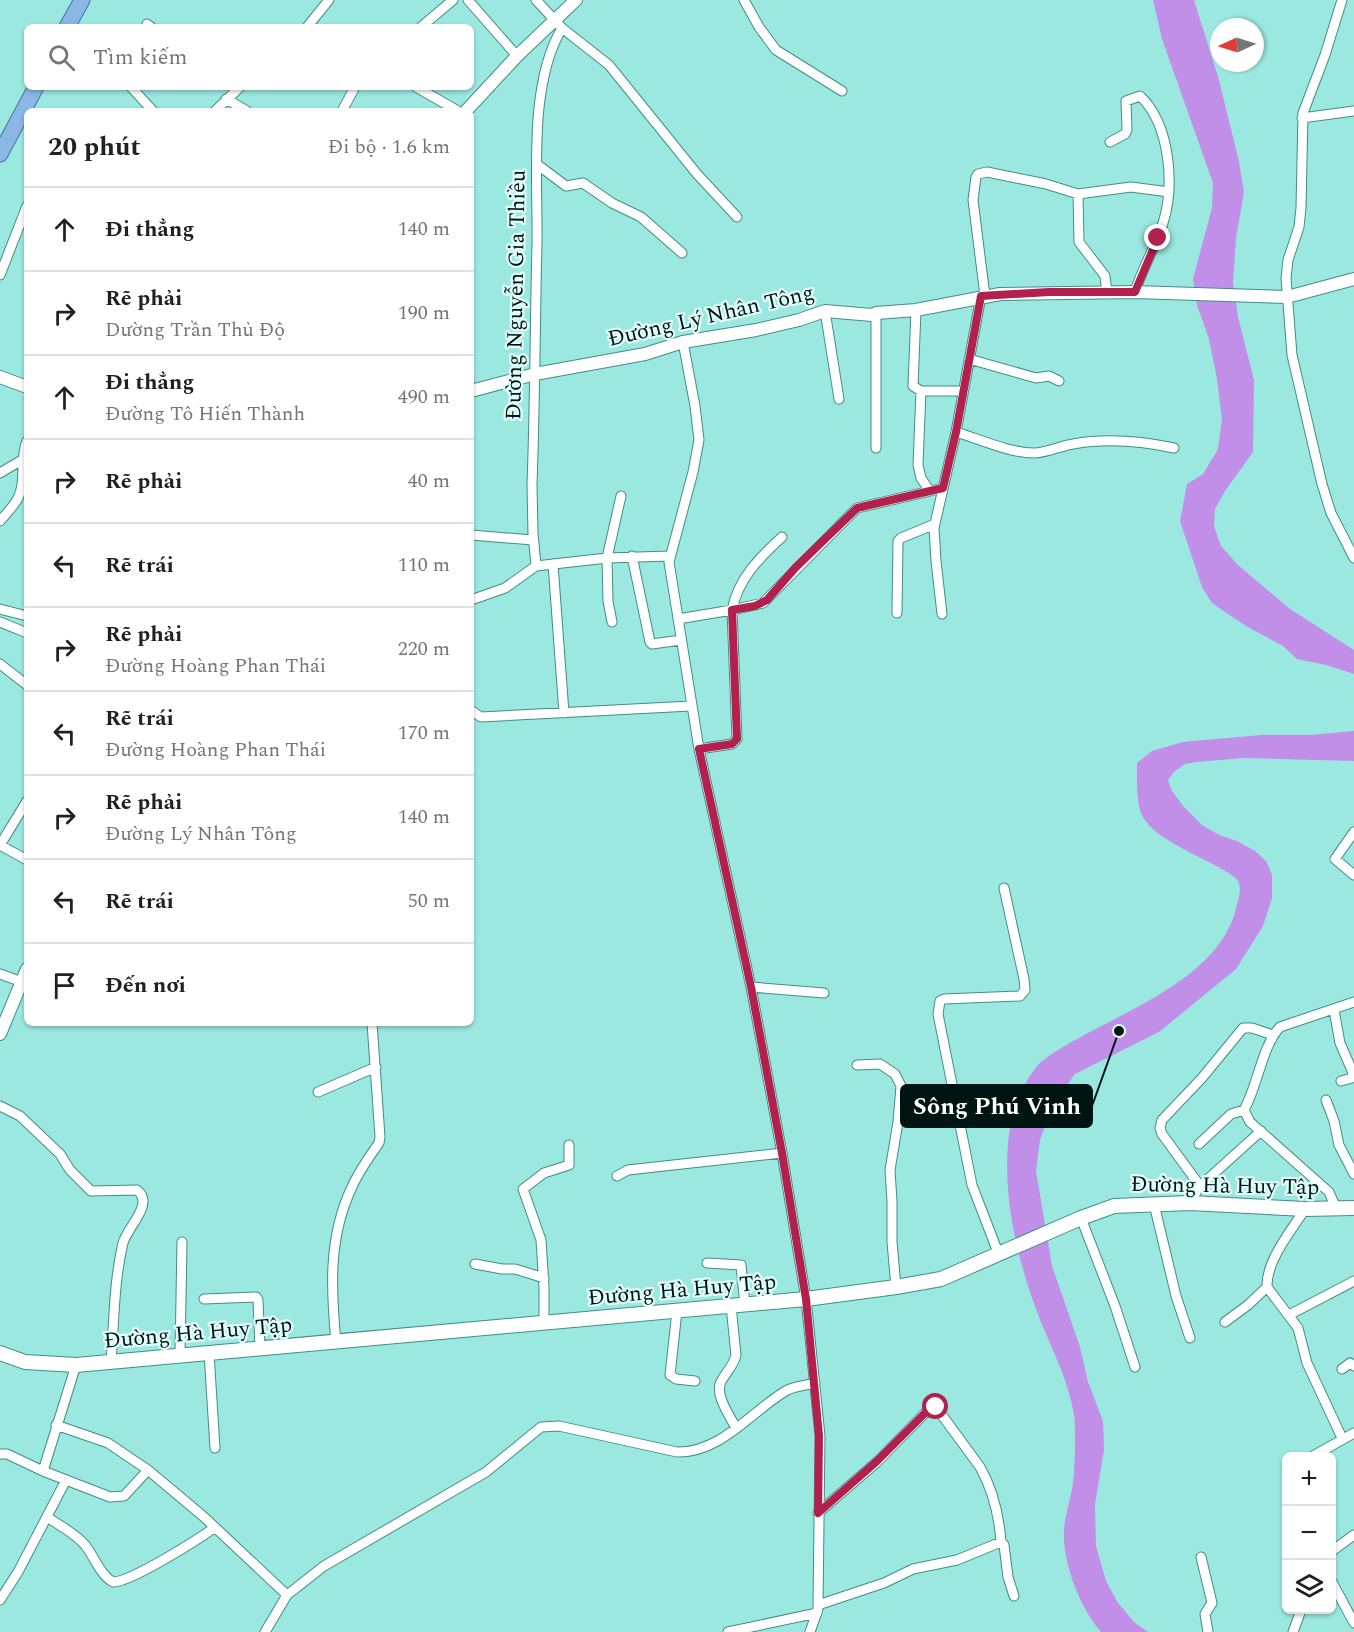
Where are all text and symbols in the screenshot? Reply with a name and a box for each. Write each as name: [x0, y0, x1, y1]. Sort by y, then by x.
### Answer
north arrow: [1210, 18, 1264, 72]
search box: [24, 24, 474, 90]
icon: search: [45, 41, 78, 74]
text: Tìm kiếm: [93, 41, 187, 74]
text: 20 phút: [48, 127, 140, 167]
text: Đi bộ · 1.6 km: [328, 132, 450, 162]
street label: Đường Nguyễn Gia Thiều: [497, 170, 535, 420]
icon: ahead: [48, 213, 81, 246]
text: Đi thẳng: [105, 213, 194, 246]
text: 140 m: [398, 214, 450, 244]
route end: [1144, 224, 1170, 250]
street label: Đường Lý Nhân Tông: [605, 276, 817, 356]
text: Rẽ phải: [105, 282, 182, 315]
icon: right: [48, 297, 81, 330]
text: 190 m: [398, 298, 450, 328]
text: Dường Trần Thủ Độ: [105, 315, 285, 345]
text: Đi thẳng: [105, 366, 194, 399]
icon: ahead: [48, 381, 81, 414]
text: 490 m: [398, 382, 450, 412]
text: Đường Tô Hiến Thành: [105, 399, 305, 429]
icon: right: [48, 465, 81, 498]
text: Rẽ phải: [105, 465, 182, 498]
text: 40 m: [408, 466, 450, 496]
icon: left: [48, 549, 81, 582]
text: Rẽ trái: [105, 549, 174, 582]
text: 110 m: [398, 550, 450, 580]
text: Rẽ phải: [105, 618, 182, 651]
icon: right: [48, 633, 81, 666]
text: 220 m: [398, 634, 450, 664]
text: Đường Hoàng Phan Thái: [105, 651, 326, 681]
text: Rẽ trái: [105, 702, 174, 735]
icon: left: [48, 717, 81, 750]
text: 170 m: [398, 718, 450, 748]
text: Đường Hoàng Phan Thái: [105, 735, 326, 765]
text: Rẽ phải: [105, 786, 182, 819]
icon: right: [48, 801, 81, 834]
text: 140 m: [398, 802, 450, 832]
text: Đường Lý Nhân Tông: [105, 819, 297, 849]
icon: left: [48, 885, 81, 918]
text: Rẽ trái: [105, 885, 174, 918]
text: 50 m: [408, 886, 450, 916]
icon: arrive: [48, 969, 81, 1002]
text: Đến nơi: [105, 969, 186, 1002]
callout: Sông Phú Vinh: [901, 1085, 1092, 1127]
text: Sông Phú Vinh: [913, 1089, 1081, 1125]
street label: Đường Hà Huy Tập: [1130, 1168, 1320, 1204]
street label: Đường Hà Huy Tập: [586, 1265, 778, 1315]
street label: Đường Hà Huy Tập: [102, 1308, 294, 1358]
route start: [922, 1393, 948, 1419]
map controls: [1282, 1452, 1336, 1614]
button: +: [1282, 1452, 1336, 1506]
button: −: [1282, 1506, 1336, 1560]
button: layers: [1282, 1560, 1336, 1614]

